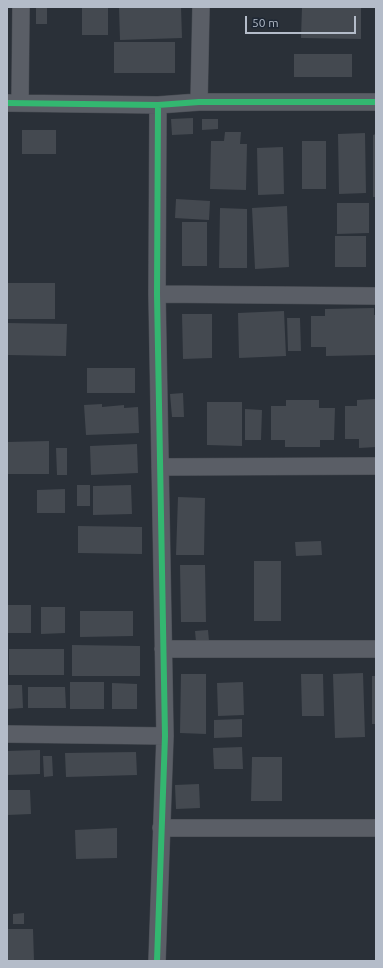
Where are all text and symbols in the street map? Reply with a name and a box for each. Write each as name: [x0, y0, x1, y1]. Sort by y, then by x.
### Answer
scale bar: [247, 8, 358, 34]
text: 50 m: [252, 16, 279, 29]

